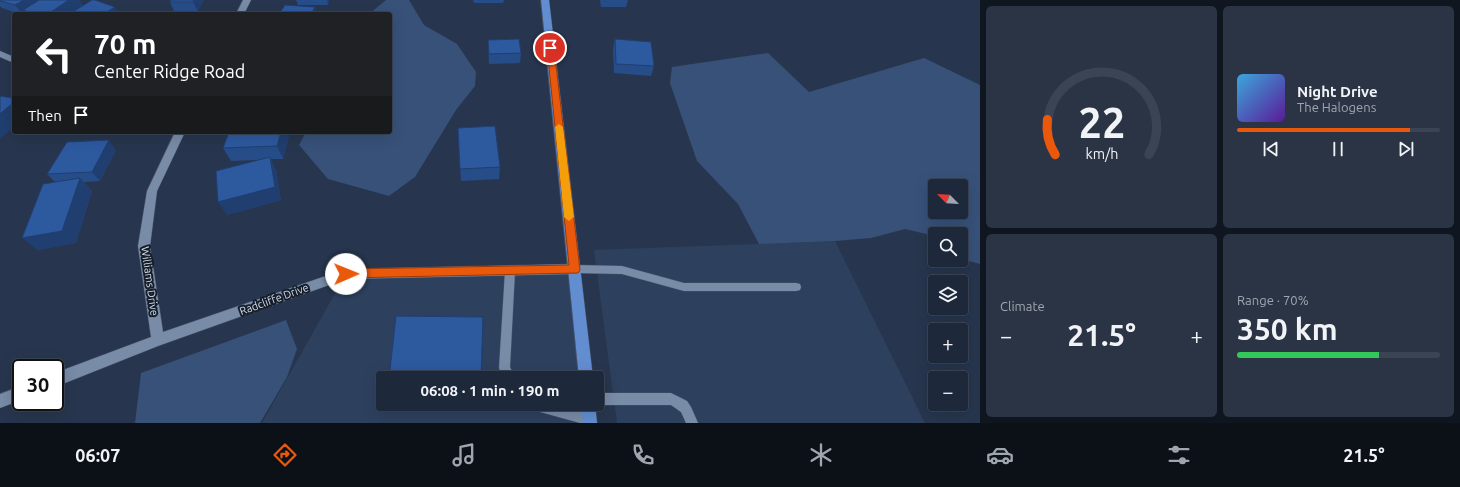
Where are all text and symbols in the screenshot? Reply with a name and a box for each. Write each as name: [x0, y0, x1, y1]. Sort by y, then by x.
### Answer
icon: left: [28, 28, 80, 80]
text: 70 m: [94, 28, 156, 59]
pin: [533, 31, 567, 65]
icon: arrive: [539, 37, 561, 59]
text: Center Ridge Road: [94, 61, 245, 81]
text: Night Drive: [1297, 83, 1378, 100]
text: 22: [1078, 99, 1125, 146]
text: The Halogens: [1297, 100, 1376, 114]
icon: arrive: [70, 104, 92, 126]
text: Then: [28, 107, 62, 124]
icon: previous: [1260, 138, 1282, 160]
icon: pause: [1327, 138, 1349, 160]
icon: next: [1395, 138, 1417, 160]
text: km/h: [1085, 146, 1118, 162]
north arrow: [928, 179, 968, 219]
map controls: [928, 179, 968, 411]
button: search: [928, 227, 968, 267]
street label: Williams Drive: [139, 246, 161, 316]
position arrow: [325, 253, 367, 295]
button: layers: [928, 275, 968, 315]
street label: Radcliffe Drive: [238, 281, 310, 317]
text: Range · 70%: [1237, 293, 1309, 307]
text: Climate: [1000, 299, 1045, 313]
text: 350 km: [1237, 312, 1338, 346]
text: 21.5°: [1067, 318, 1136, 352]
button: +: [928, 323, 968, 363]
text: −: [1000, 323, 1012, 348]
text: +: [1191, 323, 1203, 348]
speed limit sign: 30: [12, 359, 64, 411]
button: −: [928, 371, 968, 411]
text: 06:08 · 1 min · 190 m: [421, 382, 559, 399]
icon: directions: [271, 441, 299, 469]
icon: music: [450, 441, 478, 469]
icon: phone: [629, 441, 657, 469]
icon: climate: [807, 441, 835, 469]
icon: car: [986, 441, 1014, 469]
icon: filters: [1165, 441, 1193, 469]
text: 06:07: [75, 445, 120, 465]
text: 21.5°: [1343, 445, 1385, 465]

